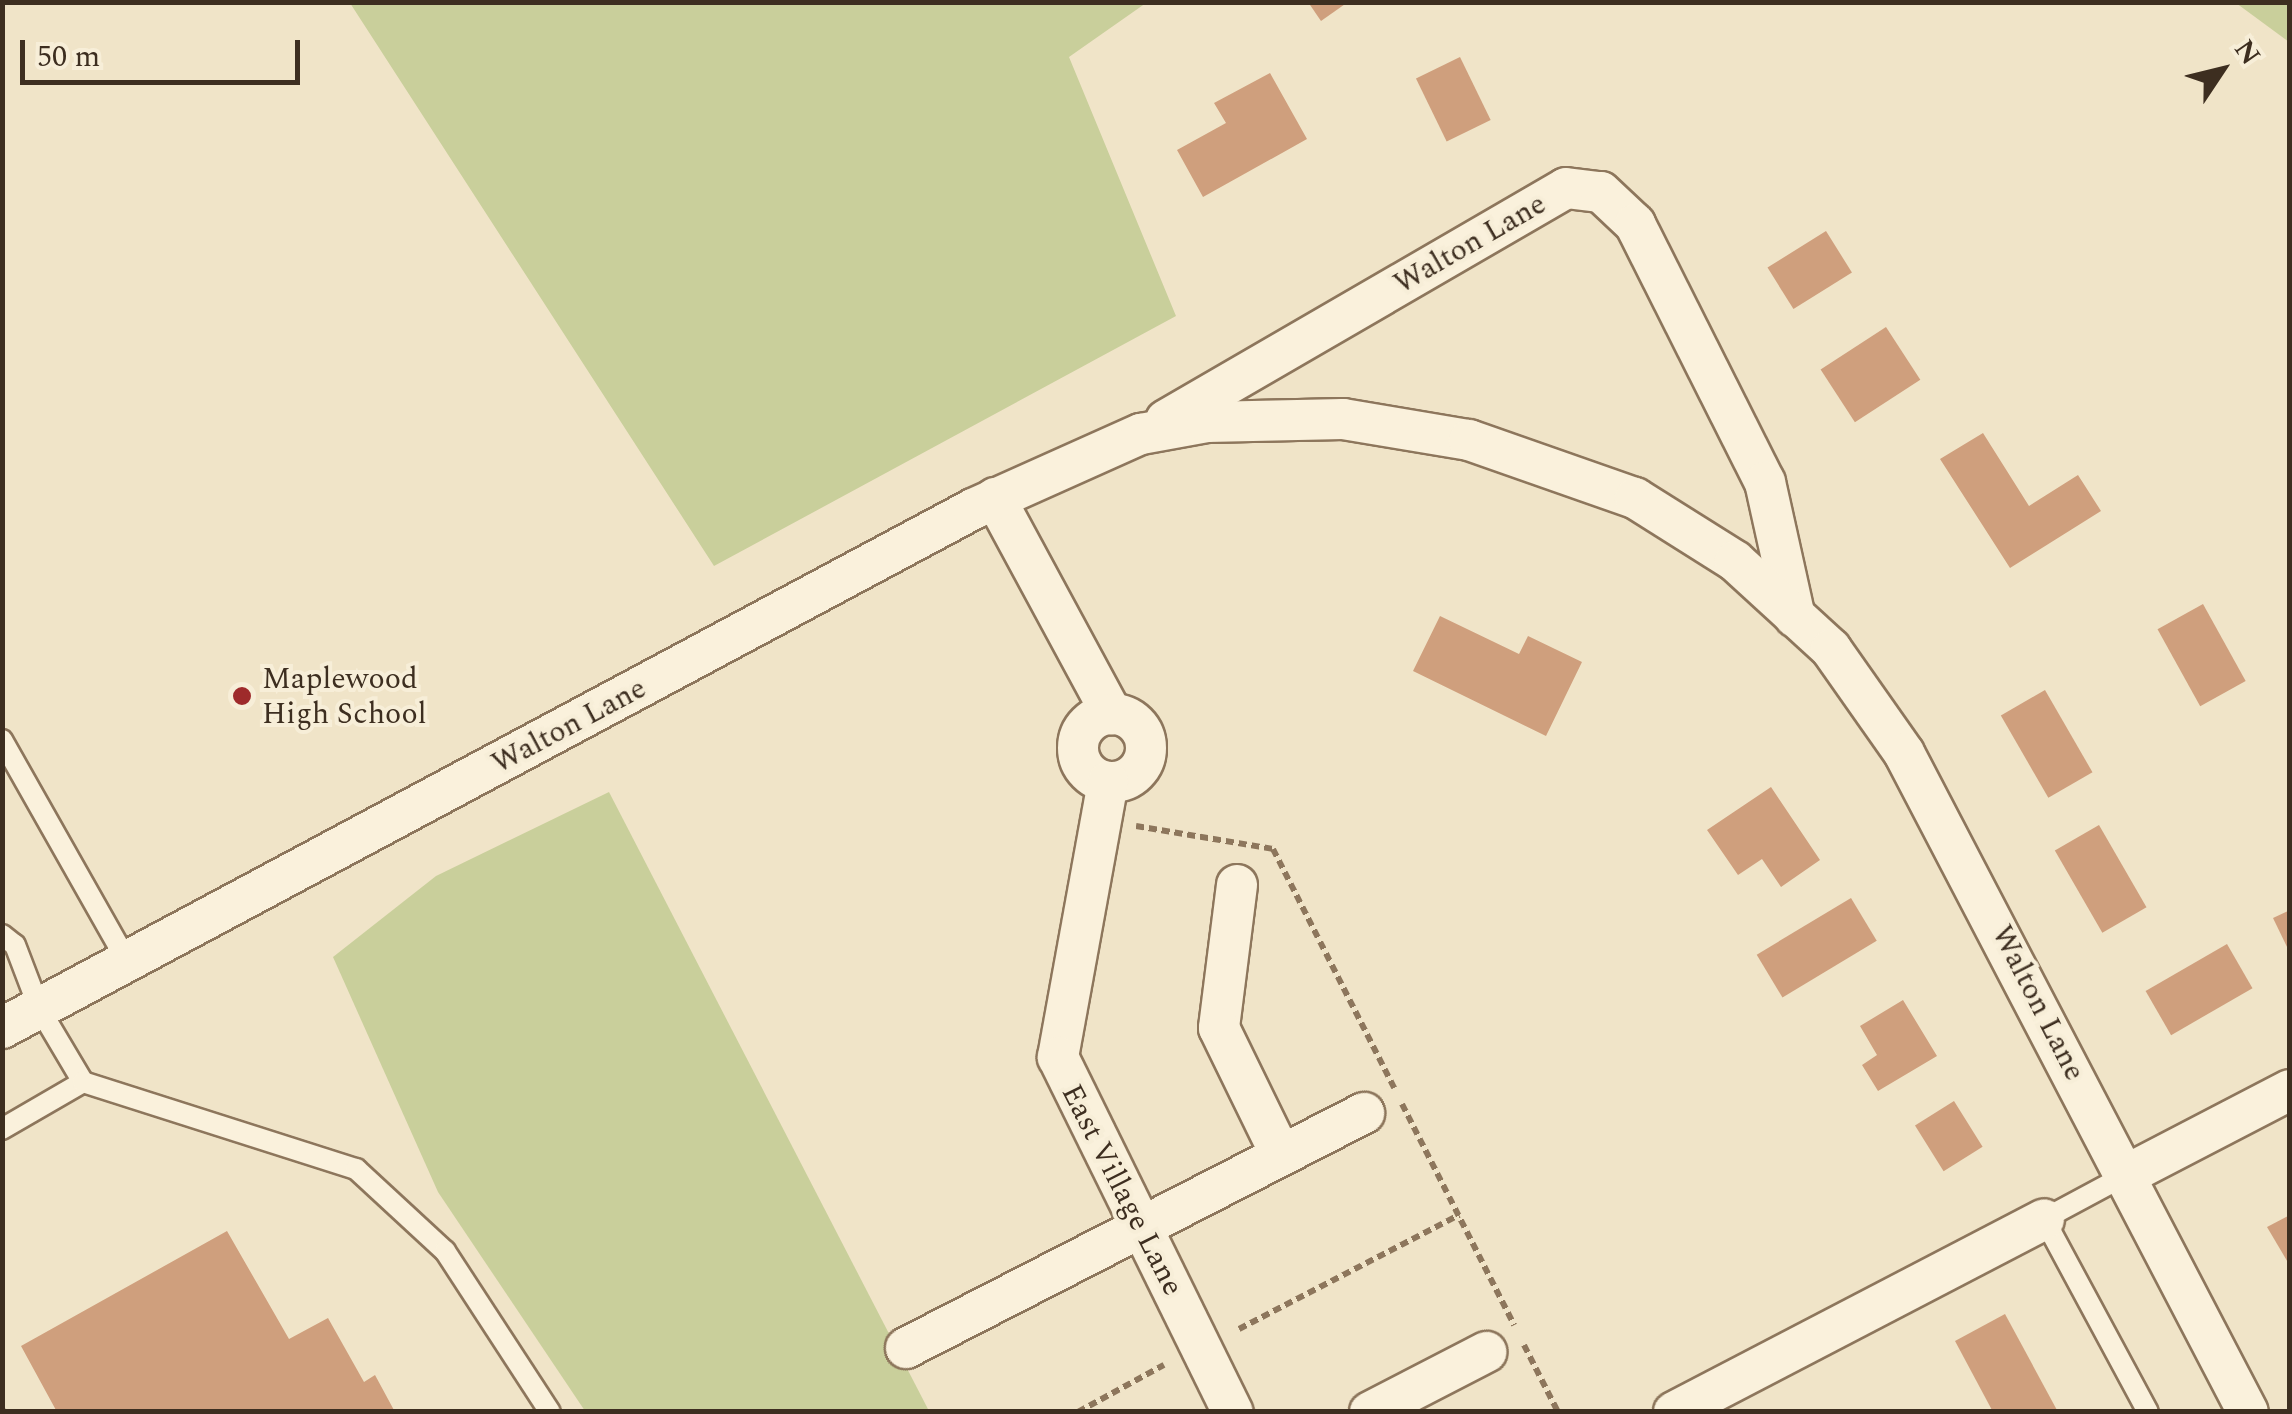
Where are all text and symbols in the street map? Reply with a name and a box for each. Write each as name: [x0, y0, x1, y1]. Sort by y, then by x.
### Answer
scale bar: [25, 20, 305, 82]
north arrow: [2172, 20, 2272, 120]
text: N: [2223, 31, 2271, 74]
text: 50 m: [37, 34, 100, 80]
street label: Walton Lane: [1388, 186, 1552, 302]
place label: Maplewood High School: [262, 661, 426, 732]
street label: Walton Lane: [486, 670, 652, 782]
marker: Maplewood High School: [231, 685, 253, 707]
street label: Walton Lane: [1983, 919, 2093, 1087]
street label: East Village Lane: [1053, 1078, 1191, 1302]

